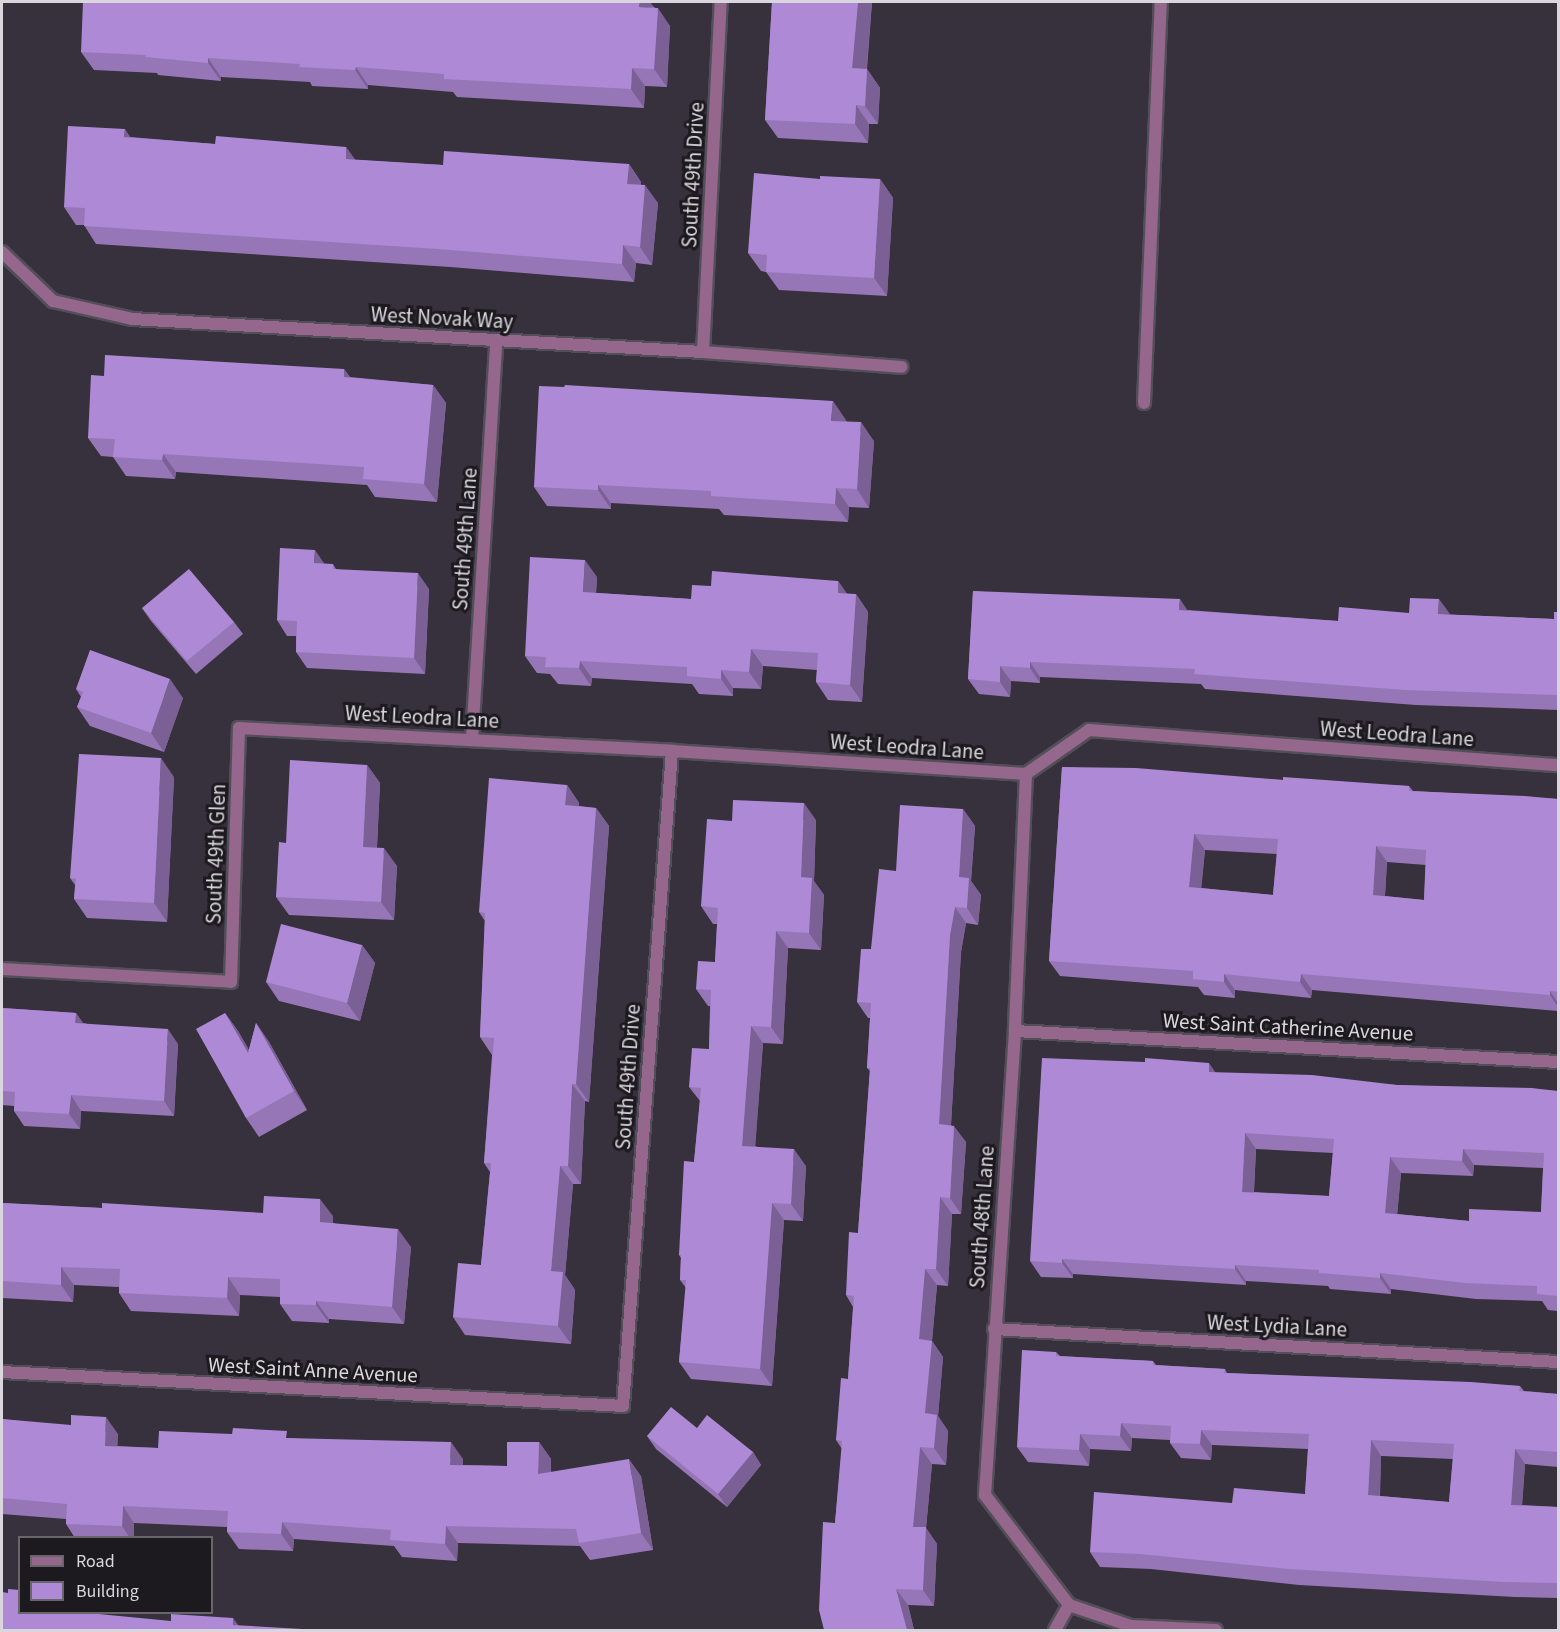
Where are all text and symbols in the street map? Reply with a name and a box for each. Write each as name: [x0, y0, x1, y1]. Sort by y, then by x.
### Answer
street label: South 49th Drive: [677, 102, 709, 248]
street label: West Novak Way: [370, 302, 514, 334]
street label: South 49th Lane: [447, 467, 483, 611]
street label: West Leodra Lane: [344, 700, 500, 734]
street label: West Leodra Lane: [1319, 716, 1475, 752]
street label: West Leodra Lane: [829, 729, 985, 765]
street label: South 49th Glen: [201, 783, 231, 925]
street label: South 49th Drive: [610, 1003, 646, 1151]
street label: West Saint Catherine Avenue: [1162, 1008, 1414, 1046]
street label: South 48th Lane: [964, 1145, 1000, 1289]
street label: West Lydia Lane: [1206, 1310, 1348, 1342]
street label: West Saint Anne Avenue: [207, 1352, 419, 1388]
legend: [18, 1536, 213, 1614]
text: Road: [76, 1549, 115, 1574]
text: Building: [76, 1579, 139, 1604]

